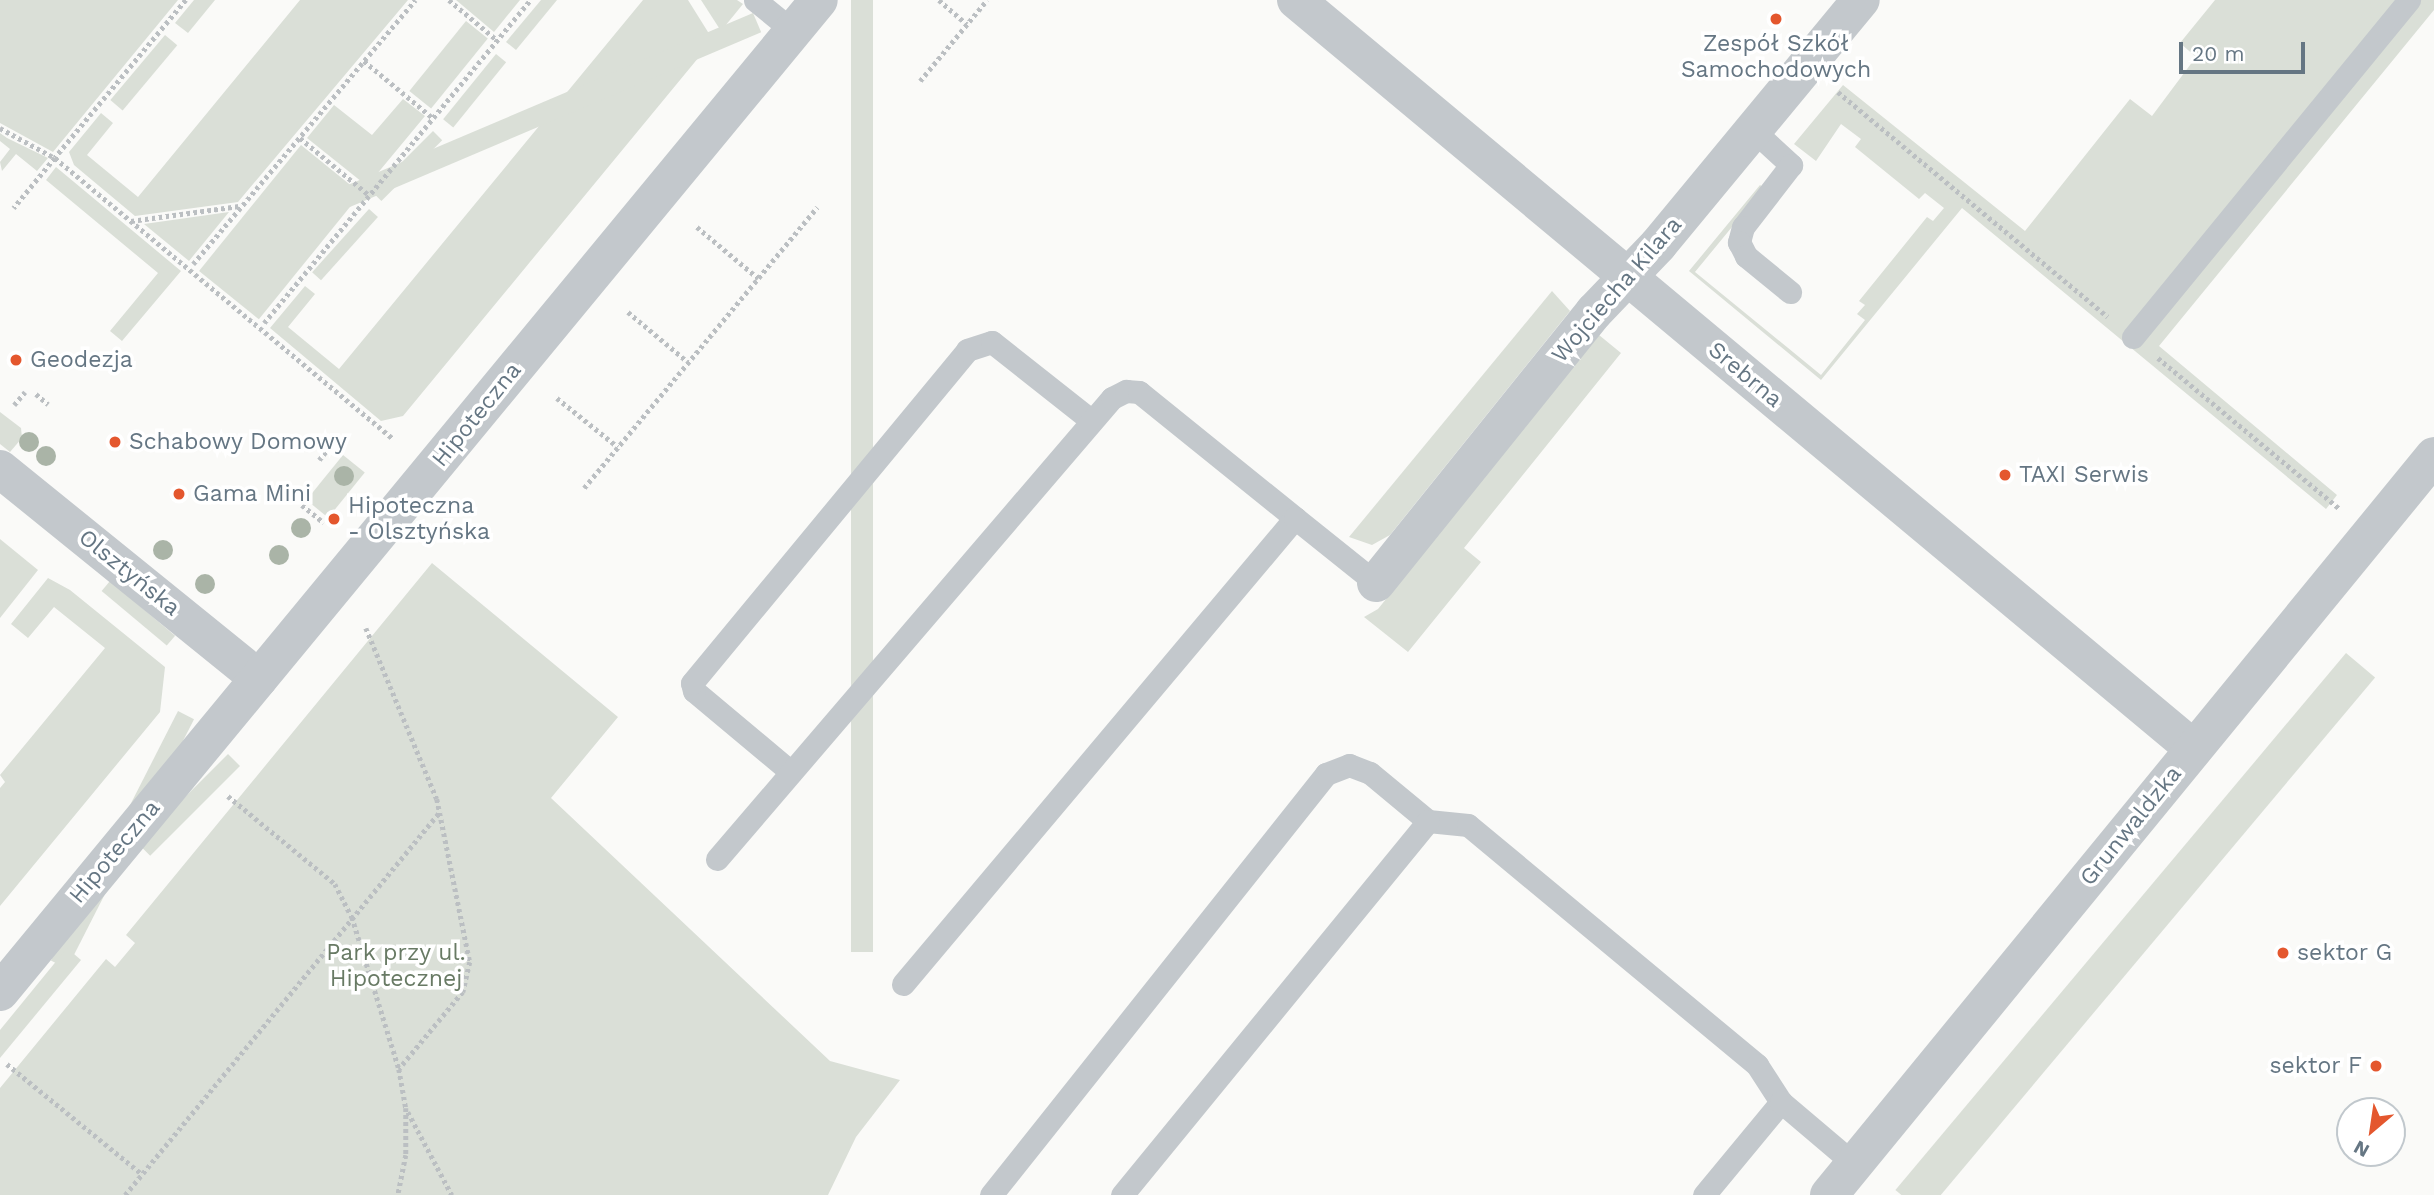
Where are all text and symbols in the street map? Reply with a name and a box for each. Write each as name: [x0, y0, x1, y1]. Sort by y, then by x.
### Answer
marker: Zespół Szkół Samochodowych: [1768, 11, 1784, 27]
scale bar: [2182, 28, 2308, 72]
place label: Zespół Szkół Samochodowych: [1681, 30, 1871, 84]
text: 20 m: [2192, 41, 2244, 66]
street label: Wojciecha Kilara: [1546, 211, 1688, 369]
street label: Srebrna: [1702, 336, 1788, 414]
place label: Geodezja: [30, 346, 133, 374]
marker: Geodezja: [8, 352, 24, 368]
street label: Hipoteczna: [427, 357, 527, 473]
place label: Schabowy Domowy: [129, 428, 347, 456]
marker: Schabowy Domowy: [107, 434, 123, 450]
place label: TAXI Serwis: [2019, 461, 2149, 489]
marker: TAXI Serwis: [1997, 467, 2013, 483]
place label: Gama Mini: [193, 480, 312, 508]
marker: Gama Mini: [171, 486, 187, 502]
place label: Hipoteczna - Olsztyńska: [348, 492, 490, 546]
marker: Hipoteczna - Olsztyńska: [326, 511, 342, 527]
street label: Olsztyńska: [73, 524, 185, 622]
street label: Grunwaldzka: [2074, 761, 2188, 891]
street label: Hipoteczna: [64, 795, 166, 909]
park label: Park przy ul. Hipotecznej: [326, 939, 466, 993]
place label: sektor G: [2297, 939, 2393, 967]
marker: sektor G: [2275, 945, 2291, 961]
place label: sektor F: [2269, 1052, 2362, 1080]
marker: sektor F: [2368, 1058, 2384, 1074]
north arrow: [2336, 1097, 2406, 1167]
text: N: [2350, 1136, 2373, 1163]

